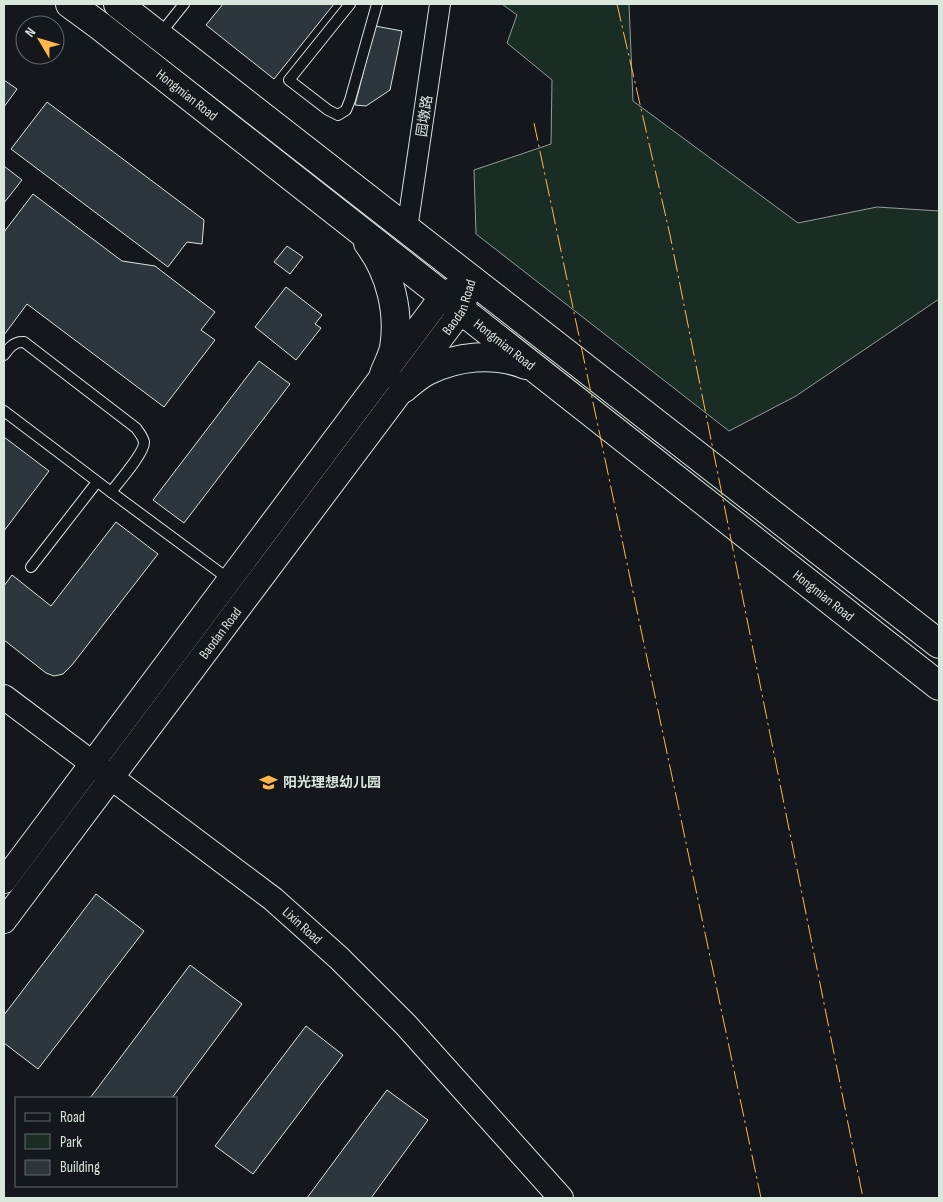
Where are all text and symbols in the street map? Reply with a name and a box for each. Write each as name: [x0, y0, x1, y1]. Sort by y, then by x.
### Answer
north arrow: [15, 15, 65, 65]
text: N: [21, 24, 39, 40]
street label: Hongmian Road: [153, 66, 221, 124]
street label: 园墩路: [413, 94, 436, 138]
street label: Baodan Road: [438, 277, 479, 338]
street label: Hongmian Road: [470, 315, 538, 374]
street label: Hongmian Road: [789, 566, 858, 625]
street label: Baodan Road: [195, 604, 245, 662]
school or university icon: 阳光理想幼儿园: [259, 772, 279, 792]
place label: 阳光理想幼儿园: [283, 774, 381, 791]
street label: Lixin Road: [279, 904, 326, 948]
legend: [15, 1097, 178, 1187]
text: Road: [60, 1108, 85, 1127]
text: Park: [60, 1133, 82, 1152]
text: Building: [60, 1158, 100, 1177]

